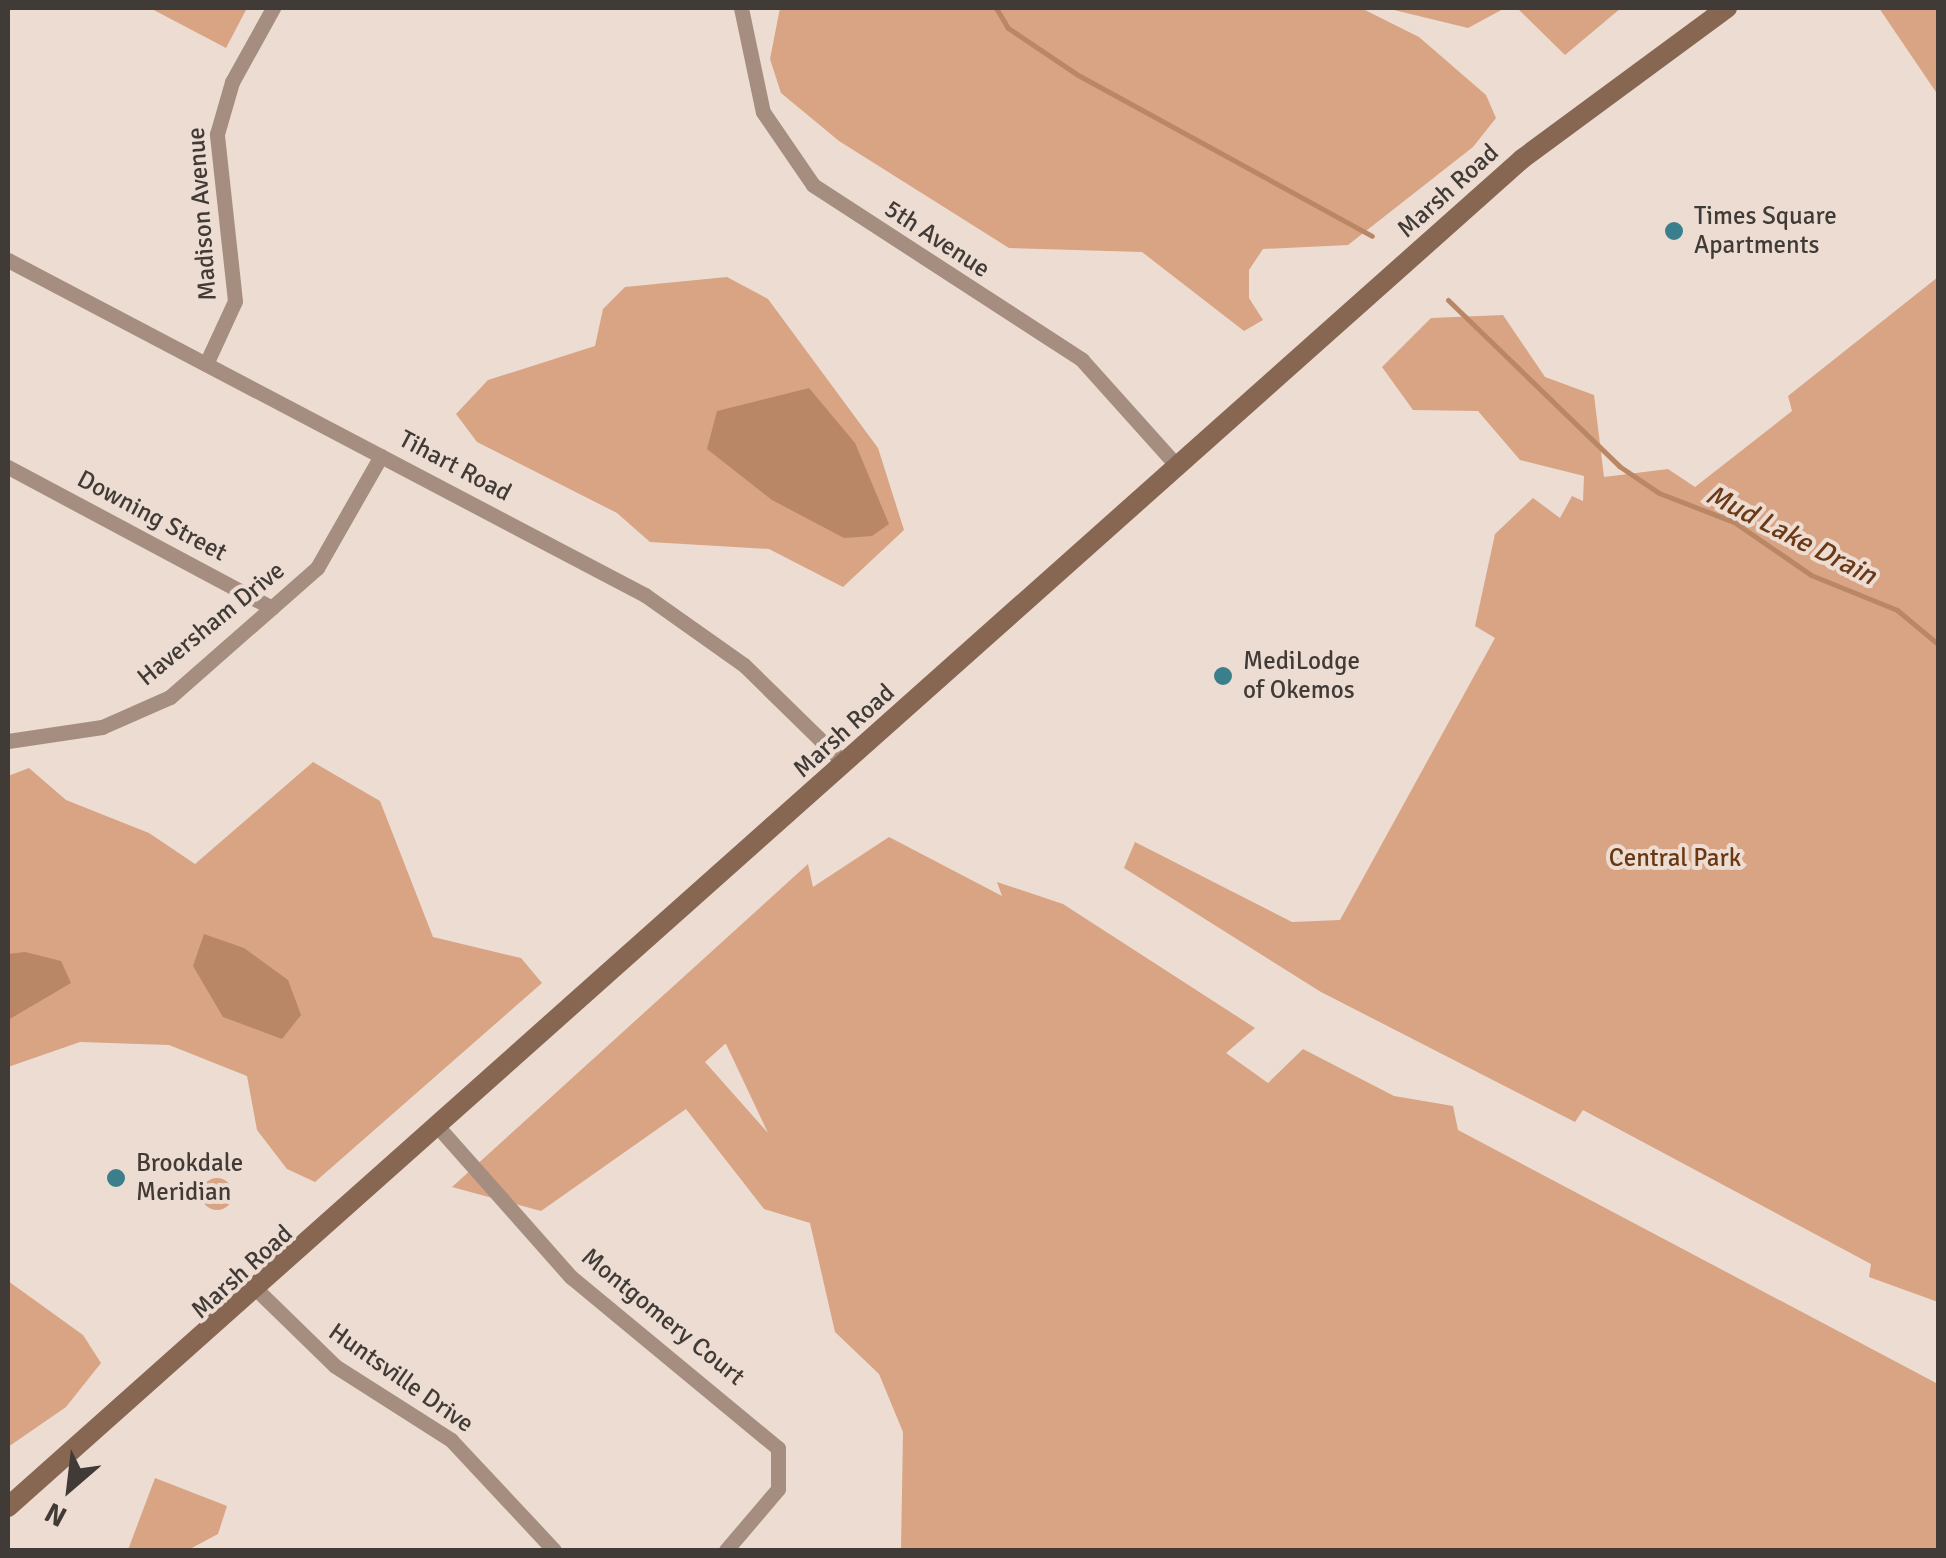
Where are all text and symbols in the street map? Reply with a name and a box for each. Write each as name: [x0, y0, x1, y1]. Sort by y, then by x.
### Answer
street label: Madison Avenue: [181, 126, 223, 302]
street label: Marsh Road: [1391, 138, 1505, 244]
street label: 5th Avenue: [879, 194, 995, 284]
place label: Times Square Apartments: [1694, 202, 1837, 261]
marker: Times Square Apartments: [1663, 220, 1685, 242]
street label: Tihart Road: [394, 424, 516, 508]
street label: Downing Street: [72, 464, 232, 568]
water label: Mud Lake Drain: [1700, 478, 1882, 592]
street label: Haversham Drive: [131, 556, 291, 692]
place label: MediLodge of Okemos: [1243, 647, 1360, 706]
marker: MediLodge of Okemos: [1212, 665, 1234, 687]
street label: Marsh Road: [787, 678, 901, 784]
park label: Central Park: [1609, 843, 1741, 873]
place label: Brookdale Meridian: [136, 1149, 243, 1208]
marker: Brookdale Meridian: [105, 1167, 127, 1189]
street label: Marsh Road: [185, 1219, 299, 1325]
street label: Montgomery Court: [575, 1242, 751, 1392]
street label: Huntsville Drive: [323, 1317, 479, 1439]
north arrow: [20, 1438, 120, 1538]
text: N: [39, 1495, 73, 1534]

